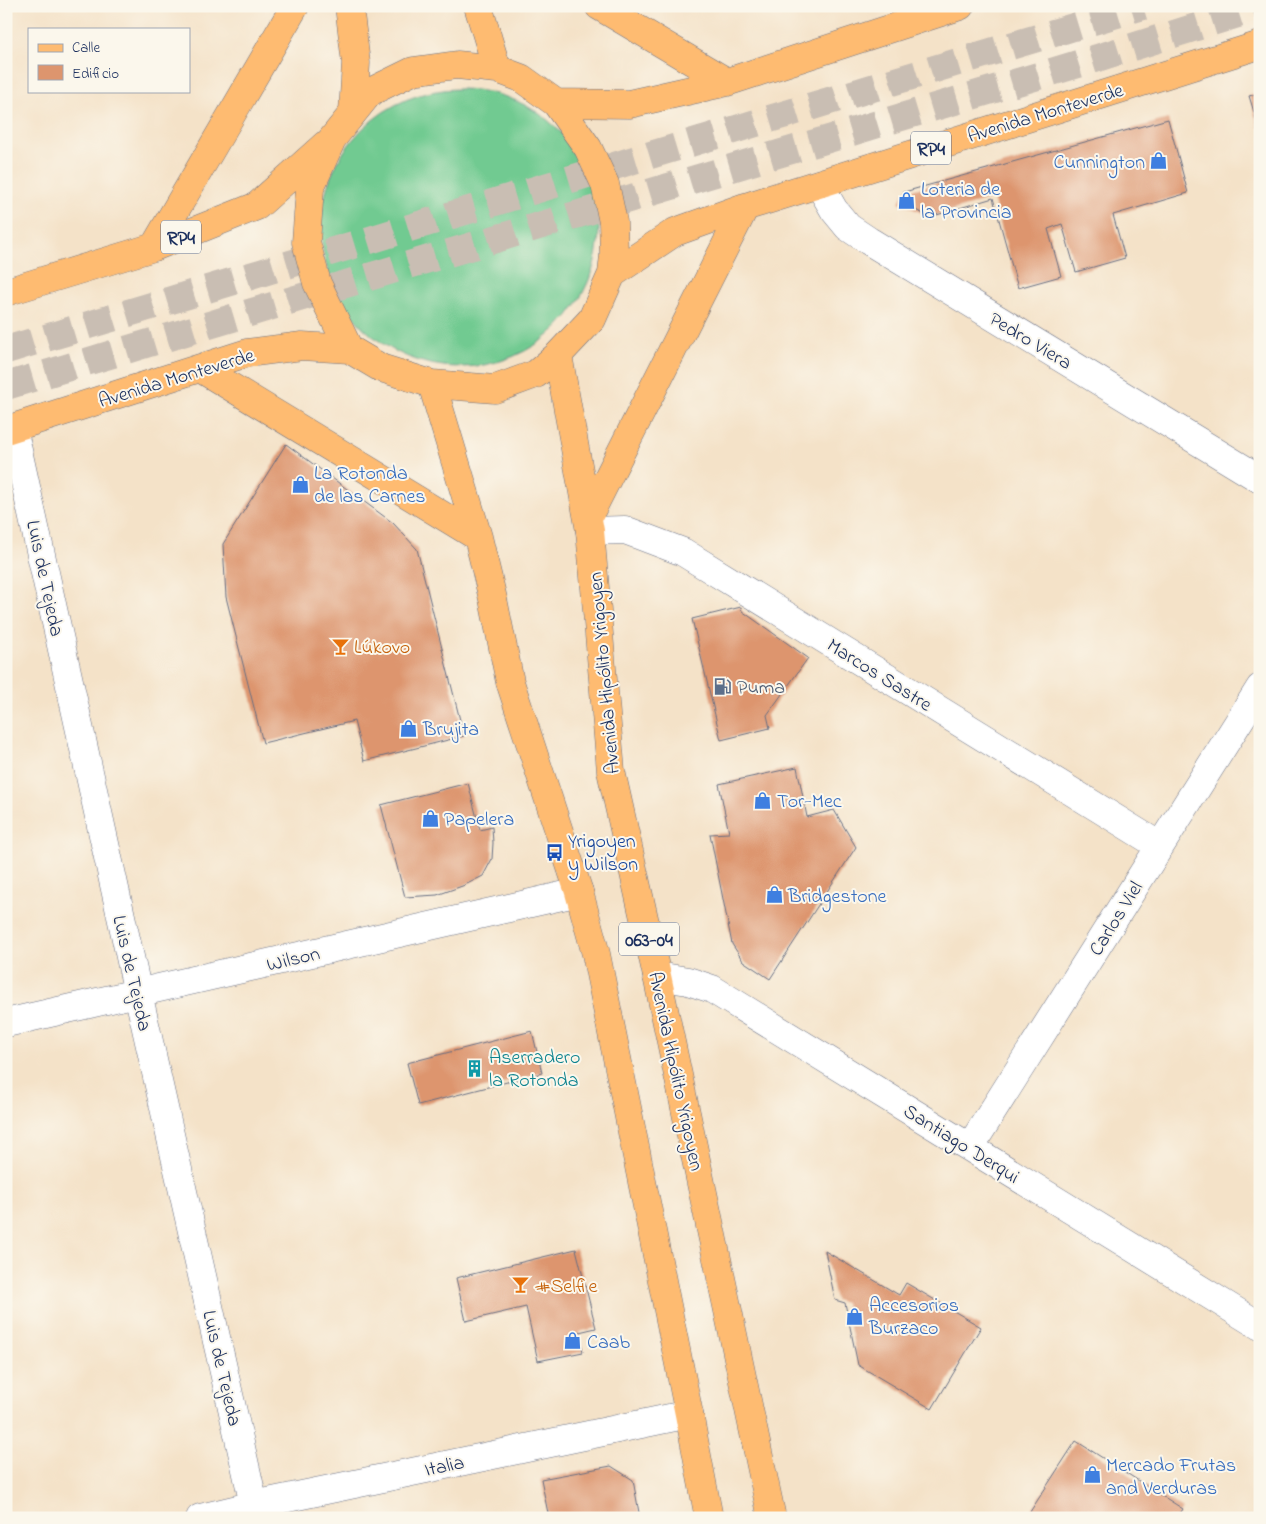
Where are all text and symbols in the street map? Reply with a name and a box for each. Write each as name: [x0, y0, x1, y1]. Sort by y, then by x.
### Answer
legend: [28, 28, 190, 92]
text: Calle: [72, 37, 100, 59]
text: Edificio: [72, 63, 119, 85]
street label: Avenida Monteverde: [964, 77, 1127, 152]
road number: RP4: [911, 132, 951, 164]
place label: Cunnington: [1053, 149, 1145, 179]
shop icon: Cunnington: [1149, 151, 1169, 171]
place label: Loteria de la Provincia: [921, 176, 1012, 228]
shop icon: Loteria de la Provincia: [897, 190, 917, 210]
road number: RP4: [161, 220, 201, 253]
street label: Pedro Viera: [983, 306, 1077, 378]
street label: Avenida Monteverde: [95, 342, 258, 417]
place label: La Rotonda de las Carnes: [314, 460, 426, 512]
shop icon: La Rotonda de las Carnes: [290, 474, 310, 494]
street label: Luis de Tejeda: [17, 518, 70, 639]
street label: Avenida Hipólito Yrigoyen: [582, 570, 630, 775]
street label: Marcos Sastre: [820, 632, 937, 720]
place label: Lúkovo: [354, 634, 410, 663]
bar icon: Lúkovo: [330, 636, 350, 656]
place label: Puma: [737, 674, 785, 703]
fuel station icon: Puma: [713, 676, 733, 696]
place label: Brujita: [422, 716, 479, 745]
shop icon: Brujita: [399, 718, 419, 738]
place label: Tor-Mec: [777, 788, 842, 817]
shop icon: Tor-Mec: [753, 790, 773, 810]
place label: Papelera: [444, 806, 514, 835]
shop icon: Papelera: [420, 808, 440, 828]
place label: Yrigoyen y Wilson: [568, 828, 638, 880]
bus stop icon: Yrigoyen y Wilson: [544, 842, 564, 862]
street label: Carlos Viel: [1083, 876, 1151, 962]
place label: Bridgestone: [787, 883, 887, 913]
shop icon: Bridgestone: [764, 885, 784, 905]
street label: Luis de Tejeda: [103, 913, 158, 1034]
road number: 063-04: [619, 922, 679, 956]
street label: Wilson: [264, 940, 323, 981]
street label: Avenida Hipólito Yrigoyen: [638, 969, 710, 1174]
place label: Aserradero la Rotonda: [489, 1044, 580, 1096]
building icon: Aserradero la Rotonda: [465, 1058, 485, 1078]
street label: Santiago Derqui: [896, 1098, 1024, 1193]
place label: #Selfie: [535, 1273, 597, 1302]
bar icon: #Selfie: [511, 1275, 531, 1295]
place label: Accesorios Burzaco: [868, 1292, 959, 1344]
shop icon: Accesorios Burzaco: [845, 1306, 865, 1326]
street label: Luis de Tejeda: [193, 1308, 248, 1429]
place label: Caab: [587, 1329, 631, 1358]
shop icon: Caab: [563, 1331, 583, 1351]
street label: Italia: [422, 1449, 467, 1486]
place label: Mercado Frutas and Verduras: [1106, 1452, 1236, 1504]
shop icon: Mercado Frutas and Verduras: [1082, 1465, 1102, 1485]

